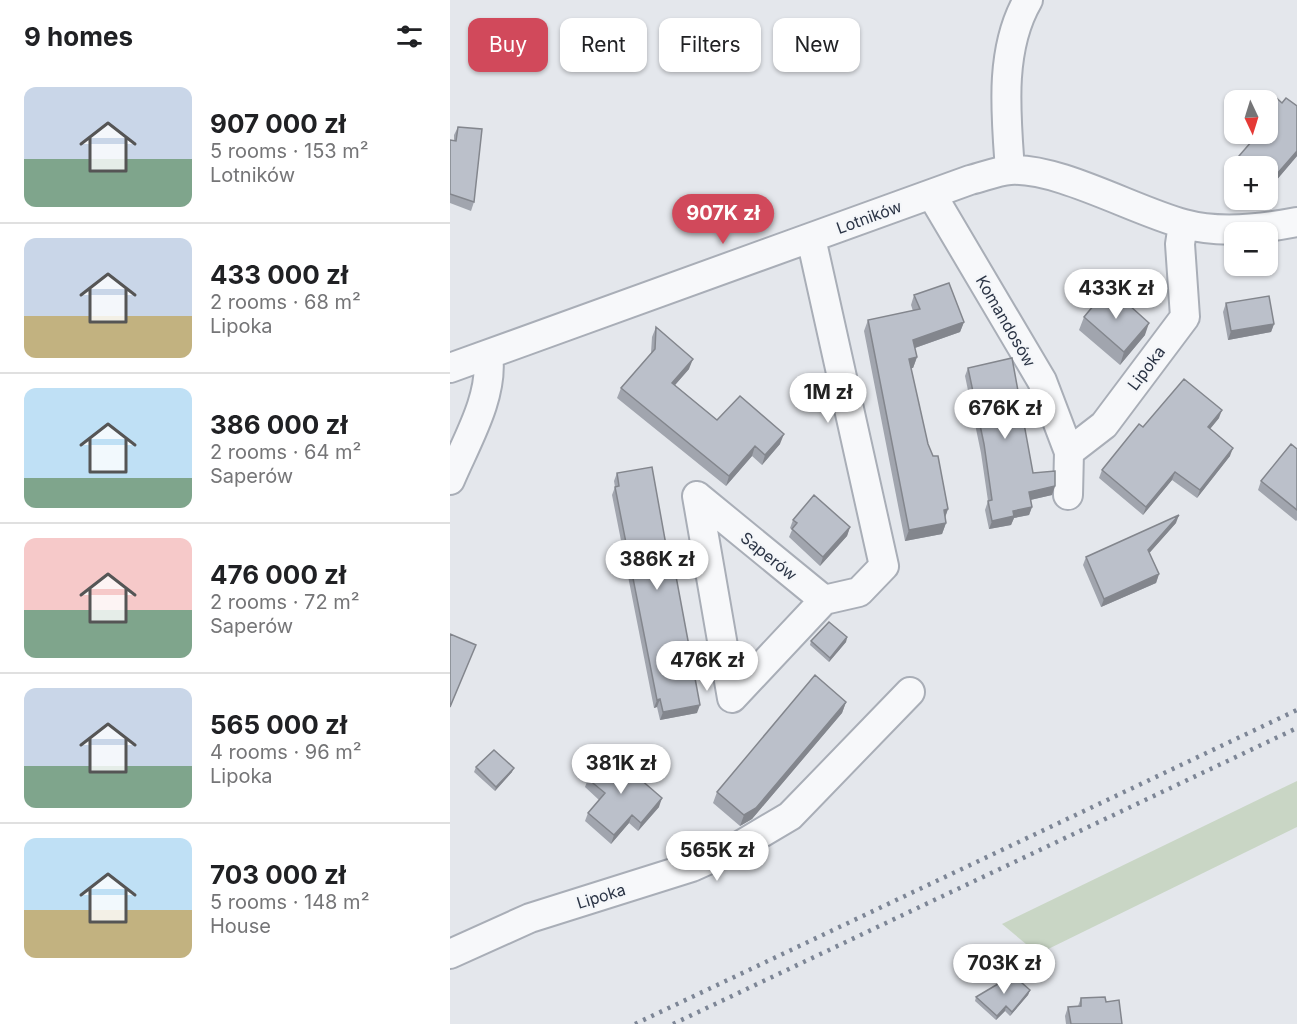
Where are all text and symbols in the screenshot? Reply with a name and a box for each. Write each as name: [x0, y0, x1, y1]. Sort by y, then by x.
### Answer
chip: Buy: [468, 18, 548, 72]
chip: Rent: [560, 18, 647, 72]
chip: Filters: [659, 18, 761, 72]
chip: New: [773, 18, 860, 72]
icon: filters: [393, 20, 426, 53]
text: 9 homes: [24, 21, 133, 52]
north arrow: [1224, 90, 1278, 144]
map controls: [1224, 90, 1278, 276]
text: 907 000 zł: [210, 108, 346, 139]
icon: home: [72, 111, 144, 183]
text: 5 rooms · 153 m²: [210, 139, 369, 163]
button: +: [1224, 156, 1278, 210]
text: Lotników: [210, 163, 295, 187]
pin: 907K zł: [668, 194, 778, 245]
street label: Lotników: [834, 196, 904, 238]
text: 907K zł: [686, 201, 760, 225]
button: −: [1224, 222, 1278, 276]
text: 433 000 zł: [210, 259, 348, 290]
icon: home: [72, 262, 144, 334]
pin: 433K zł: [1061, 269, 1171, 320]
street label: Komandosów: [972, 272, 1040, 370]
text: 433K zł: [1078, 276, 1154, 300]
text: 2 rooms · 68 m²: [210, 290, 361, 314]
text: Lipoka: [210, 314, 273, 338]
street label: Lipoka: [1123, 342, 1169, 394]
pin: 1M zł: [786, 373, 870, 424]
text: 1M zł: [804, 380, 852, 404]
pin: 676K zł: [950, 389, 1060, 440]
text: 676K zł: [968, 396, 1042, 420]
text: 386 000 zł: [210, 409, 347, 440]
icon: home: [72, 412, 144, 484]
text: 2 rooms · 64 m²: [210, 440, 361, 464]
text: Saperów: [210, 464, 293, 488]
street label: Saperów: [737, 527, 801, 585]
pin: 386K zł: [602, 540, 712, 591]
text: 386K zł: [620, 547, 694, 571]
text: 476 000 zł: [210, 559, 346, 590]
icon: home: [72, 562, 144, 634]
text: 2 rooms · 72 m²: [210, 590, 360, 614]
text: Saperów: [210, 614, 293, 638]
pin: 476K zł: [652, 641, 762, 692]
text: 476K zł: [670, 648, 744, 672]
text: 565 000 zł: [210, 709, 347, 740]
icon: home: [72, 712, 144, 784]
text: 4 rooms · 96 m²: [210, 740, 362, 764]
pin: 381K zł: [566, 744, 676, 795]
text: 381K zł: [586, 751, 656, 775]
text: Lipoka: [210, 764, 273, 788]
pin: 565K zł: [662, 831, 772, 882]
text: 565K zł: [680, 838, 754, 862]
text: 703 000 zł: [210, 859, 346, 890]
icon: home: [72, 862, 144, 934]
street label: Lipoka: [574, 879, 628, 913]
text: 5 rooms · 148 m²: [210, 890, 369, 914]
text: House: [210, 914, 271, 938]
pin: 703K zł: [949, 944, 1059, 995]
text: 703K zł: [967, 951, 1041, 975]

